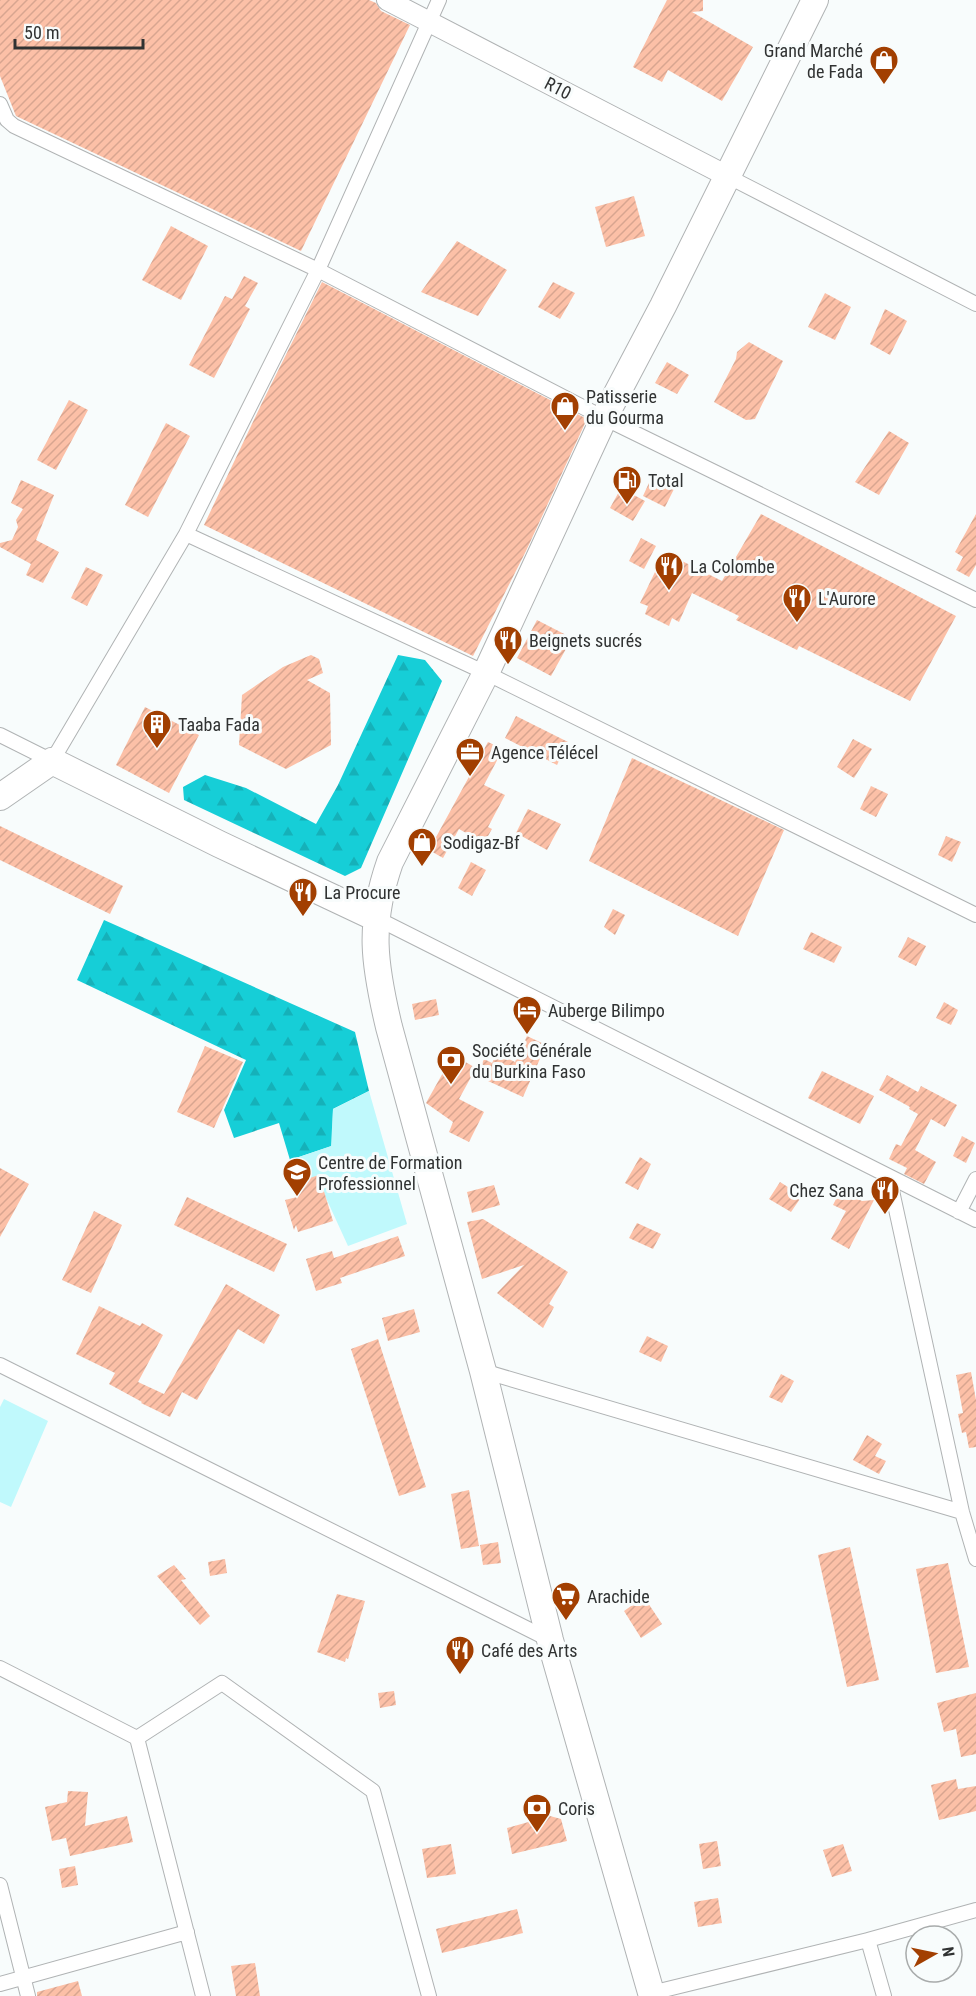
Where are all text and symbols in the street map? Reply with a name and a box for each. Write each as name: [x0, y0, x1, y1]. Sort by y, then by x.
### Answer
scale bar: [15, 12, 142, 50]
text: 50 m: [24, 22, 59, 43]
place label: Grand Marché de Fada: [764, 40, 863, 82]
shop icon: Grand Marché de Fada: [868, 44, 900, 86]
street label: R10: [541, 72, 575, 104]
place label: Patisserie du Gourma: [586, 386, 664, 428]
shop icon: Patisserie du Gourma: [549, 390, 581, 432]
fuel station icon: Total: [611, 464, 643, 506]
place label: Total: [648, 470, 684, 491]
restaurant icon: La Colombe: [653, 550, 685, 592]
place label: La Colombe: [690, 556, 775, 577]
restaurant icon: L'Aurore: [781, 582, 813, 624]
place label: L'Aurore: [818, 588, 876, 609]
restaurant icon: Beignets sucrés: [492, 624, 524, 666]
place label: Beignets sucrés: [529, 630, 642, 651]
building icon: Taaba Fada: [141, 708, 173, 750]
place label: Taaba Fada: [178, 714, 260, 735]
office icon: Agence Télécel: [454, 736, 486, 778]
place label: Agence Télécel: [491, 742, 598, 763]
shop icon: Sodigaz-Bf: [406, 826, 438, 868]
place label: Sodigaz-Bf: [443, 832, 520, 853]
restaurant icon: La Procure: [287, 876, 319, 918]
place label: La Procure: [324, 882, 400, 903]
hotel icon: Auberge Bilimpo: [511, 994, 543, 1036]
place label: Auberge Bilimpo: [548, 1000, 665, 1021]
place label: Société Générale du Burkina Faso: [472, 1040, 592, 1082]
bank icon: Société Générale du Burkina Faso: [435, 1044, 467, 1086]
place label: Centre de Formation Professionnel: [318, 1152, 462, 1194]
school or university icon: Centre de Formation Professionnel: [281, 1156, 313, 1198]
restaurant icon: Chez Sana: [869, 1174, 901, 1216]
place label: Chez Sana: [789, 1180, 864, 1201]
supermarket icon: Arachide: [550, 1580, 582, 1622]
place label: Arachide: [587, 1586, 650, 1607]
restaurant icon: Café des Arts: [444, 1634, 476, 1676]
place label: Café des Arts: [481, 1640, 577, 1661]
bank icon: Coris: [521, 1792, 553, 1834]
place label: Coris: [558, 1798, 595, 1819]
north arrow: [904, 1924, 964, 1984]
text: N: [938, 1945, 958, 1958]

